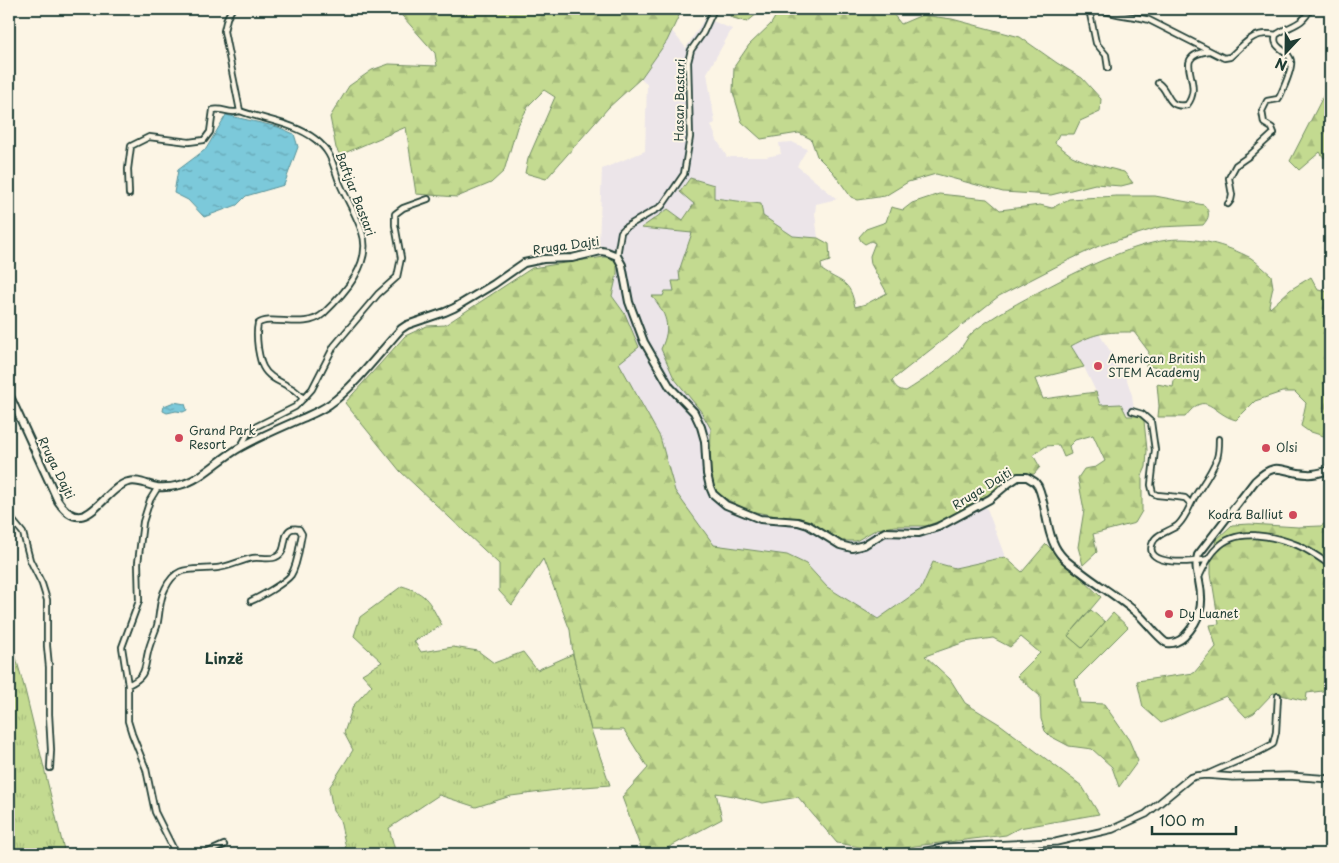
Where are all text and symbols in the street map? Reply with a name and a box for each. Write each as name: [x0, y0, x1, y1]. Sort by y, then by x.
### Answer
north arrow: [1262, 28, 1312, 78]
text: N: [1272, 53, 1290, 76]
street label: Hasan Bastari: [669, 58, 689, 142]
street label: Baftjar Bastari: [332, 149, 380, 238]
street label: Rruga Dajti: [531, 231, 600, 259]
place label: American British STEM Academy: [1108, 349, 1206, 381]
marker: American British STEM Academy: [1092, 360, 1104, 372]
place label: Grand Park Resort: [189, 421, 256, 453]
marker: Grand Park Resort: [173, 432, 185, 444]
street label: Rruga Dajti: [34, 433, 80, 502]
place label: Olsi: [1276, 438, 1298, 456]
marker: Olsi: [1260, 442, 1272, 454]
street label: Rruga Dajti: [948, 463, 1015, 514]
place label: Kodra Balliut: [1208, 505, 1283, 523]
marker: Kodra Balliut: [1287, 509, 1299, 521]
place label: Dy Luanet: [1179, 604, 1239, 622]
marker: Dy Luanet: [1163, 608, 1175, 620]
district label: Linzë: [205, 646, 243, 669]
scale bar: [1152, 803, 1235, 835]
text: 100 m: [1159, 808, 1205, 831]

